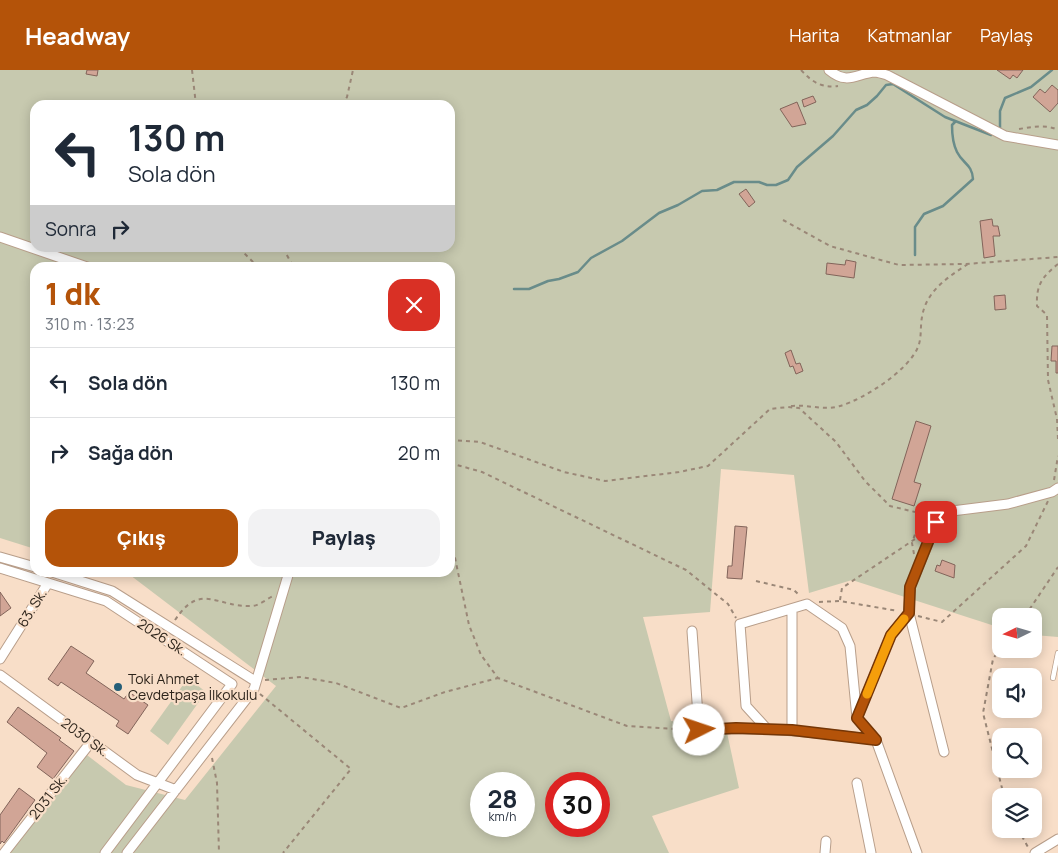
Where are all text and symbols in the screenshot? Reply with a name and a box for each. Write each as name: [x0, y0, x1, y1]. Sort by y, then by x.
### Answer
text: Headway: [25, 19, 130, 52]
text: Harita: [789, 23, 839, 47]
text: Katmanlar: [867, 23, 952, 47]
text: Paylaş: [980, 23, 1033, 47]
text: 130 m: [128, 114, 225, 162]
icon: left: [45, 120, 110, 185]
text: Sola dön: [128, 159, 215, 189]
icon: right: [106, 215, 134, 243]
text: Sonra: [45, 216, 96, 242]
text: 1 dk: [45, 273, 100, 314]
button: close: [388, 279, 440, 331]
text: 310 m · 13:23: [45, 313, 134, 335]
icon: left: [45, 369, 73, 397]
text: Sola dön: [88, 370, 168, 396]
text: 130 m: [391, 370, 440, 396]
icon: right: [45, 439, 73, 467]
text: Sağa dön: [88, 440, 173, 466]
text: 20 m: [398, 440, 440, 466]
pin: [915, 501, 957, 543]
icon: arrive: [922, 508, 950, 536]
button: Çıkış: [45, 509, 238, 567]
button: Paylaş: [248, 509, 440, 567]
street label: 63. Sk.: [12, 585, 51, 631]
north arrow: [992, 608, 1042, 658]
map controls: [992, 608, 1042, 838]
street label: 2026 Sk.: [134, 614, 191, 660]
button: sound: [992, 668, 1042, 718]
place label: Toki Ahmet Cevdetpaşa İlkokulu: [128, 669, 257, 704]
marker: Toki Ahmet Cevdetpaşa İlkokulu: [112, 681, 124, 693]
position arrow: [672, 703, 724, 755]
street label: 2030 Sk.: [58, 713, 113, 760]
button: search: [992, 728, 1042, 778]
street label: 2031 Sk.: [24, 770, 71, 823]
speed limit sign: 30: [545, 772, 610, 837]
text: 28: [487, 781, 518, 816]
button: layers: [992, 788, 1042, 838]
text: km/h: [489, 808, 516, 825]

